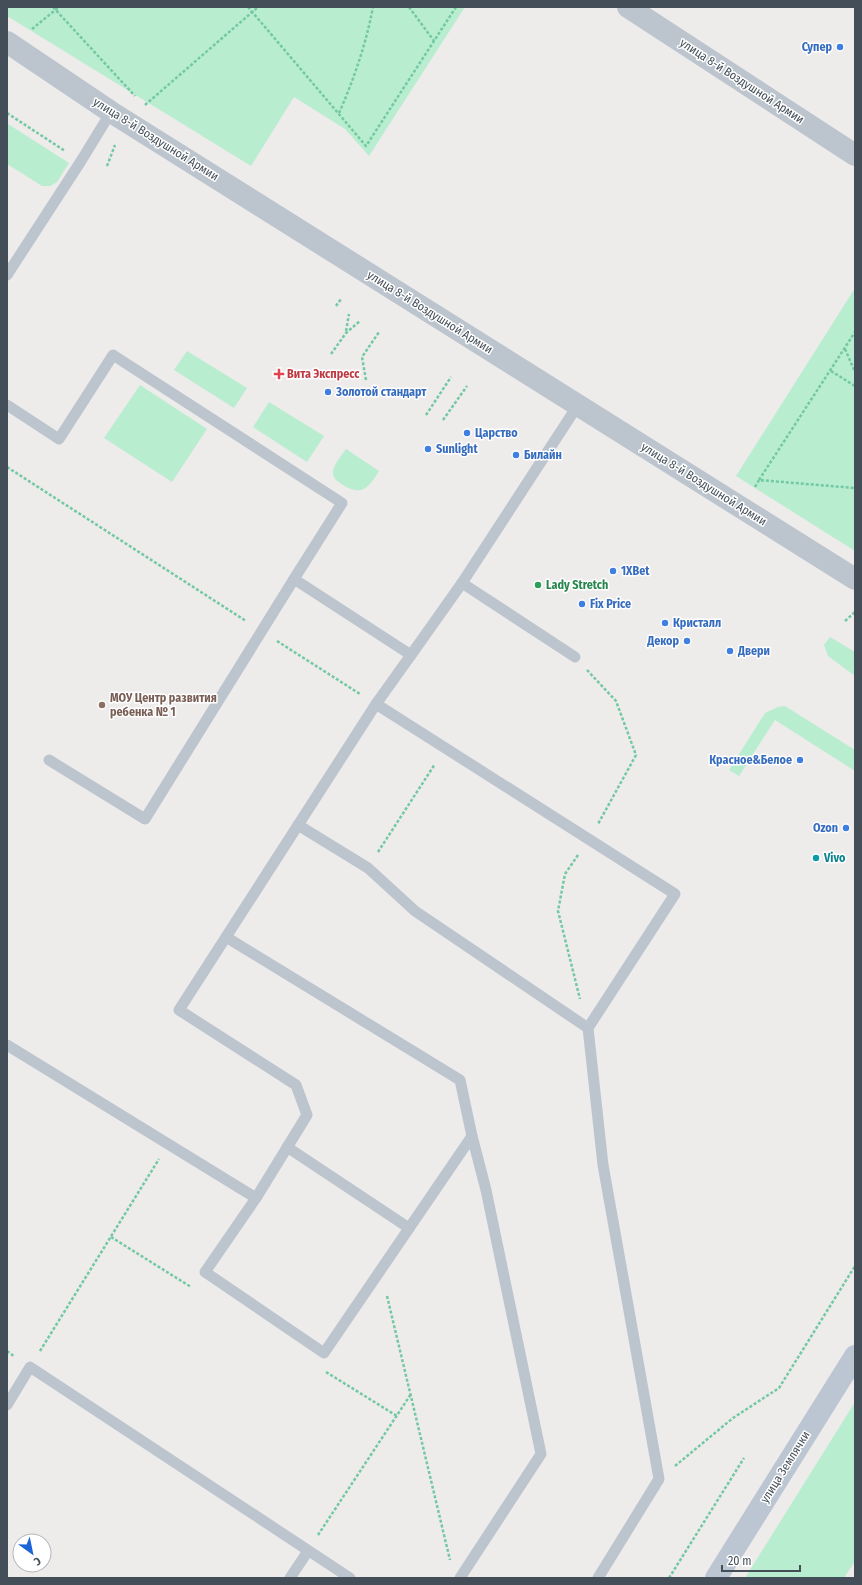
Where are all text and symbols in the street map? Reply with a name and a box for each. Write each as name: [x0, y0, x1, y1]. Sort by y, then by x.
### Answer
street label: улица 8-й Воздушной Армии: [677, 36, 807, 126]
place label: Супер: [802, 40, 832, 54]
marker: Супер: [835, 42, 845, 52]
street label: улица 8-й Воздушной Армии: [91, 95, 221, 183]
street label: улица 8-й Воздушной Армии: [365, 268, 495, 356]
place label: Вита Экспресс: [287, 367, 360, 381]
marker: Вита Экспресс: [274, 369, 284, 379]
place label: Золотой стандарт: [335, 385, 427, 399]
marker: Золотой стандарт: [323, 387, 333, 397]
place label: Царство: [475, 426, 518, 440]
marker: Царство: [462, 428, 472, 438]
street label: улица 8-й Воздушной Армии: [639, 440, 769, 528]
place label: Sunlight: [436, 442, 478, 456]
marker: Sunlight: [423, 444, 433, 454]
place label: Билайн: [524, 448, 562, 462]
marker: Билайн: [511, 450, 521, 460]
place label: 1XBet: [621, 564, 650, 578]
marker: 1XBet: [608, 566, 618, 576]
place label: Lady Stretch: [546, 578, 608, 592]
marker: Lady Stretch: [533, 580, 543, 590]
place label: Fix Price: [590, 597, 631, 611]
marker: Fix Price: [577, 599, 587, 609]
place label: Кристалл: [673, 616, 721, 630]
marker: Кристалл: [660, 618, 670, 628]
place label: Декор: [646, 634, 679, 648]
marker: Декор: [682, 636, 692, 646]
place label: Двери: [737, 644, 770, 658]
marker: Двери: [725, 646, 735, 656]
place label: МОУ Центр развития ребенка № 1: [110, 691, 217, 719]
marker: МОУ Центр развития ребенка № 1: [97, 700, 107, 710]
place label: Красное&Белое: [709, 753, 792, 767]
marker: Красное&Белое: [795, 755, 805, 765]
place label: Ozon: [813, 821, 838, 835]
marker: Ozon: [841, 823, 851, 833]
place label: Vivo: [823, 851, 846, 865]
marker: Vivo: [811, 853, 821, 863]
street label: улица Землячки: [757, 1429, 813, 1505]
north arrow: [12, 1533, 52, 1573]
scale bar: [722, 1547, 800, 1573]
text: С: [31, 1554, 43, 1568]
text: 20 m: [728, 1554, 752, 1568]

